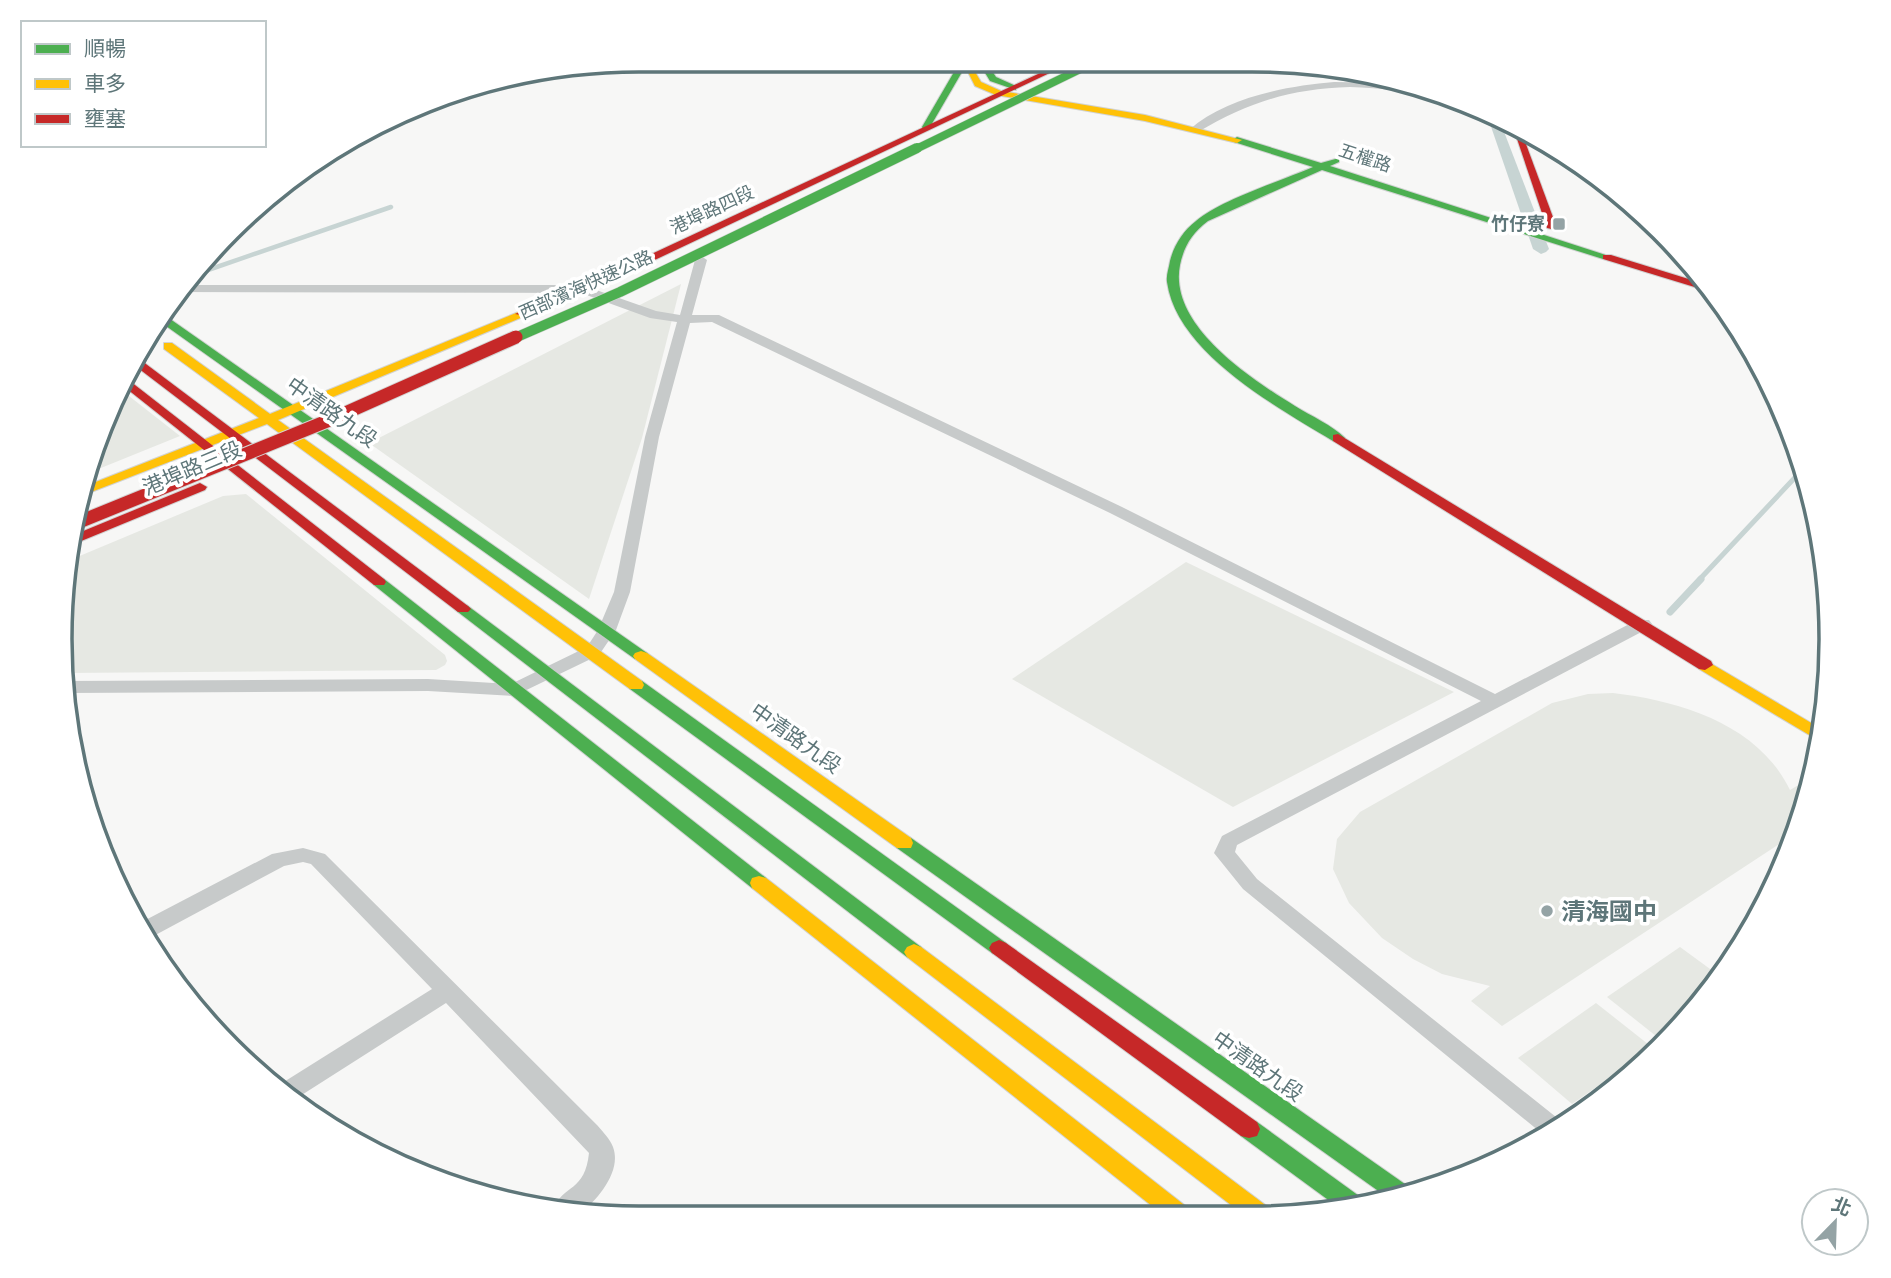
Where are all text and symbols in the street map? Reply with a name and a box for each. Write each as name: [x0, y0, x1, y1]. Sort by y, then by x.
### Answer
legend: [21, 21, 266, 147]
text: 順暢: [84, 36, 126, 61]
text: 車多: [84, 71, 126, 96]
text: 壅塞: [84, 106, 126, 131]
street label: 五權路: [1336, 139, 1394, 177]
street label: 港埠路四段: [667, 181, 757, 239]
place label: 竹仔寮: [1491, 213, 1545, 235]
marker: 竹仔寮: [1551, 216, 1567, 232]
street label: 西部濱海快速公路: [516, 246, 656, 324]
street label: 中清路九段: [282, 372, 382, 452]
street label: 港埠路三段: [139, 436, 245, 500]
street label: 中清路九段: [746, 698, 846, 778]
place label: 清海國中: [1561, 897, 1657, 926]
marker: 清海國中: [1539, 903, 1555, 919]
street label: 中清路九段: [1208, 1026, 1308, 1106]
north arrow: [1800, 1187, 1870, 1257]
text: 北: [1828, 1193, 1855, 1221]

